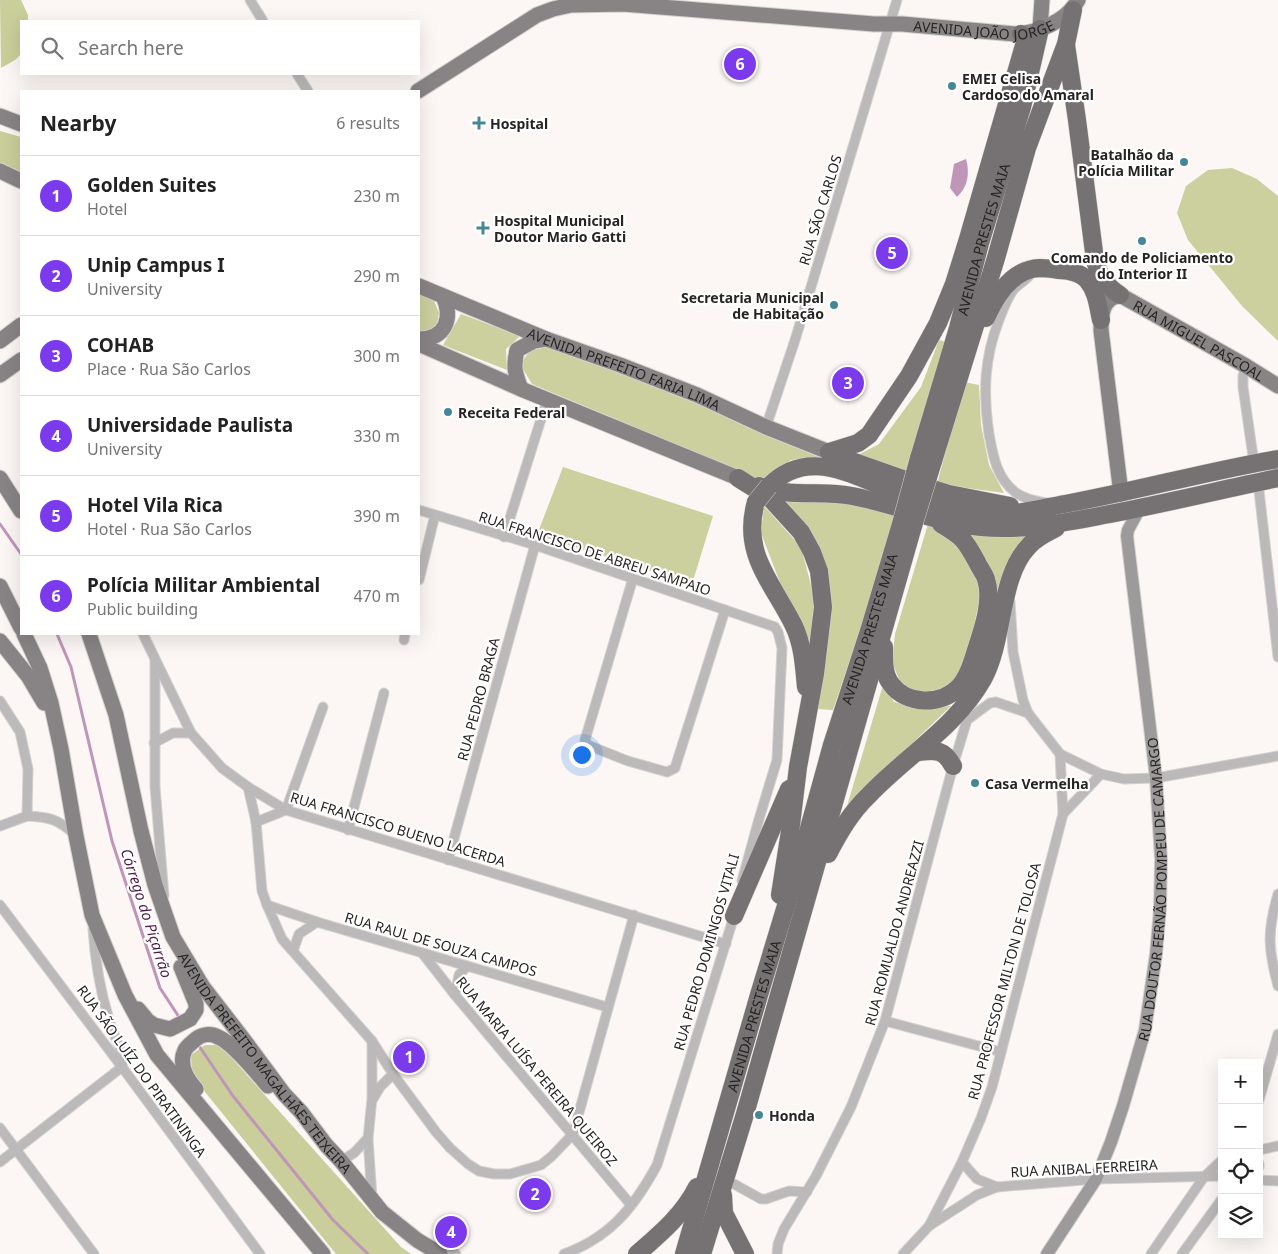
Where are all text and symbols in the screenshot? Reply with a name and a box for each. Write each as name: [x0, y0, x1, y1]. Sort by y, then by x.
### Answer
street label: AVENIDA JOÃO JORGE: [913, 15, 1057, 44]
search box: [20, 20, 420, 75]
icon: search: [38, 34, 66, 62]
text: Search here: [78, 35, 184, 61]
pin: 6: [724, 45, 756, 83]
place label: EMEI Celisa Cardoso do Amaral: [962, 69, 1094, 104]
marker: EMEI Celisa Cardoso do Amaral: [946, 80, 958, 92]
text: Nearby: [40, 109, 116, 137]
text: 6 results: [336, 112, 400, 134]
place label: Hospital: [490, 114, 548, 133]
marker: Hospital: [472, 116, 486, 130]
place label: Batalhão da Polícia Militar: [1078, 145, 1175, 180]
street label: RUA SÃO CARLOS: [794, 152, 846, 268]
marker: Batalhão da Polícia Militar: [1178, 156, 1190, 168]
street label: AVENIDA PRESTES MAIA: [952, 161, 1014, 317]
text: Golden Suites: [87, 172, 217, 198]
text: 1: [51, 185, 61, 207]
text: 230 m: [353, 185, 400, 207]
text: Hotel: [87, 198, 127, 220]
place label: Hospital Municipal Doutor Mario Gatti: [494, 211, 626, 246]
marker: Hospital Municipal Doutor Mario Gatti: [476, 221, 490, 235]
pin: 5: [876, 234, 908, 272]
marker: Comando de Policiamento do Interior II: [1136, 235, 1148, 247]
place label: Comando de Policiamento do Interior II: [1051, 248, 1233, 283]
text: Unip Campus I: [87, 252, 225, 278]
text: 2: [51, 265, 61, 287]
text: 290 m: [353, 265, 400, 287]
text: University: [87, 278, 162, 300]
place label: Secretaria Municipal de Habitação: [681, 288, 824, 323]
street label: RUA MIGUEL PASCOAL: [1130, 295, 1268, 385]
marker: Secretaria Municipal de Habitação: [828, 299, 840, 311]
street label: AVENIDA PREFEITO FARIA LIMA: [525, 323, 724, 414]
text: COHAB: [87, 332, 154, 358]
text: 3: [51, 345, 61, 367]
text: 300 m: [353, 345, 400, 367]
text: Place · Rua São Carlos: [87, 358, 251, 380]
pin: 3: [832, 364, 864, 402]
place label: Receita Federal: [458, 403, 565, 422]
marker: Receita Federal: [442, 406, 454, 418]
text: Universidade Paulista: [87, 412, 293, 438]
text: 4: [51, 425, 61, 447]
text: 330 m: [353, 425, 400, 447]
text: University: [87, 438, 162, 460]
text: Hotel Vila Rica: [87, 492, 223, 518]
text: 5: [51, 505, 61, 527]
text: 390 m: [353, 505, 400, 527]
street label: RUA FRANCISCO DE ABREU SAMPAIO: [476, 506, 714, 600]
text: Hotel · Rua São Carlos: [87, 518, 252, 540]
street label: AVENIDA PRESTES MAIA: [836, 551, 901, 707]
text: Polícia Militar Ambiental: [87, 572, 320, 598]
text: 6: [51, 585, 61, 607]
text: 470 m: [353, 585, 400, 607]
text: Public building: [87, 598, 198, 620]
street label: RUA PEDRO BRAGA: [452, 635, 504, 763]
street label: RUA DOUTOR FERNÃO POMPEU DE CAMARGO: [1133, 737, 1171, 1043]
your location: [569, 742, 595, 768]
place label: Casa Vermelha: [985, 774, 1089, 793]
marker: Casa Vermelha: [969, 777, 981, 789]
street label: RUA FRANCISCO BUENO LACERDA: [288, 787, 508, 871]
street label: RUA ROMUALDO ANDREAZZI: [860, 838, 928, 1028]
water label: Córrego do Piçarrão: [117, 846, 177, 980]
street label: RUA PEDRO DOMINGOS VITALI: [669, 851, 743, 1053]
street label: RUA PROFESSOR MILTON DE TOLOSA: [963, 860, 1045, 1102]
street label: RUA RAUL DE SOUZA CAMPOS: [343, 907, 540, 981]
street label: AVENIDA PRESTES MAIA: [722, 938, 785, 1094]
street label: AVENIDA PREFEITO MAGALHÃES TEIXEIRA: [175, 948, 356, 1177]
street label: RUA MARIA LUÍSA PEREIRA QUEIROZ: [452, 972, 622, 1170]
street label: RUA SÃO LUÍZ DO PIRATININGA: [73, 981, 211, 1161]
pin: 1: [393, 1038, 425, 1076]
map controls: [1218, 1059, 1263, 1239]
button: +: [1218, 1059, 1263, 1104]
button: −: [1218, 1104, 1263, 1149]
place label: Honda: [769, 1106, 815, 1125]
marker: Honda: [753, 1109, 765, 1121]
button: locate: [1218, 1149, 1263, 1194]
street label: RUA ANIBAL FERREIRA: [1010, 1155, 1158, 1181]
pin: 2: [519, 1175, 551, 1213]
button: layers: [1218, 1194, 1263, 1239]
pin: 4: [435, 1213, 467, 1251]

